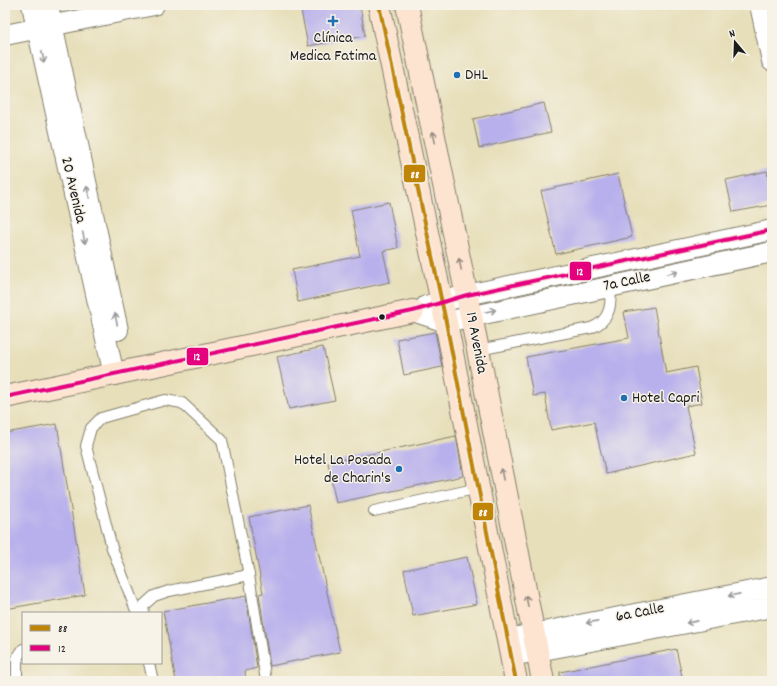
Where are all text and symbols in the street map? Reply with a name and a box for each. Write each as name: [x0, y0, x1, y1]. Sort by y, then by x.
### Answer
marker: Clínica Medica Fatima: [327, 15, 339, 27]
north arrow: [715, 22, 755, 62]
text: N: [727, 26, 738, 43]
place label: Clínica Medica Fatima: [290, 27, 377, 68]
one-way arrow: [40, 50, 48, 63]
place label: DHL: [465, 64, 488, 87]
marker: DHL: [452, 70, 462, 80]
one-way arrow: [429, 131, 437, 144]
street label: 20 Avenida: [54, 155, 92, 226]
line badge: 88: [403, 164, 426, 183]
text: 88: [411, 168, 420, 184]
one-way arrow: [84, 186, 92, 199]
one-way arrow: [80, 232, 88, 245]
one-way arrow: [456, 258, 464, 271]
line badge: 12: [569, 261, 592, 281]
text: 12: [576, 265, 584, 281]
street label: 7a Calle: [601, 266, 653, 298]
one-way arrow: [666, 268, 679, 276]
one-way arrow: [484, 307, 497, 315]
street label: 19 Avenida: [459, 310, 493, 376]
unlabelled marker: [377, 312, 387, 322]
one-way arrow: [111, 313, 119, 326]
line badge: 12: [186, 347, 209, 366]
text: 12: [193, 350, 201, 366]
place label: Hotel Capri: [632, 387, 699, 410]
marker: Hotel Capri: [619, 393, 629, 403]
place label: Hotel La Posada de Charin's: [294, 449, 391, 490]
marker: Hotel La Posada de Charin's: [394, 464, 404, 474]
one-way arrow: [498, 468, 506, 481]
line badge: 88: [472, 502, 494, 521]
text: 88: [479, 506, 488, 522]
one-way arrow: [728, 591, 741, 599]
one-way arrow: [523, 595, 531, 608]
street label: 6a Calle: [614, 597, 666, 629]
legend: [22, 612, 162, 664]
one-way arrow: [686, 618, 699, 626]
one-way arrow: [586, 619, 599, 627]
text: 88: [58, 621, 68, 638]
text: 12: [58, 641, 66, 658]

